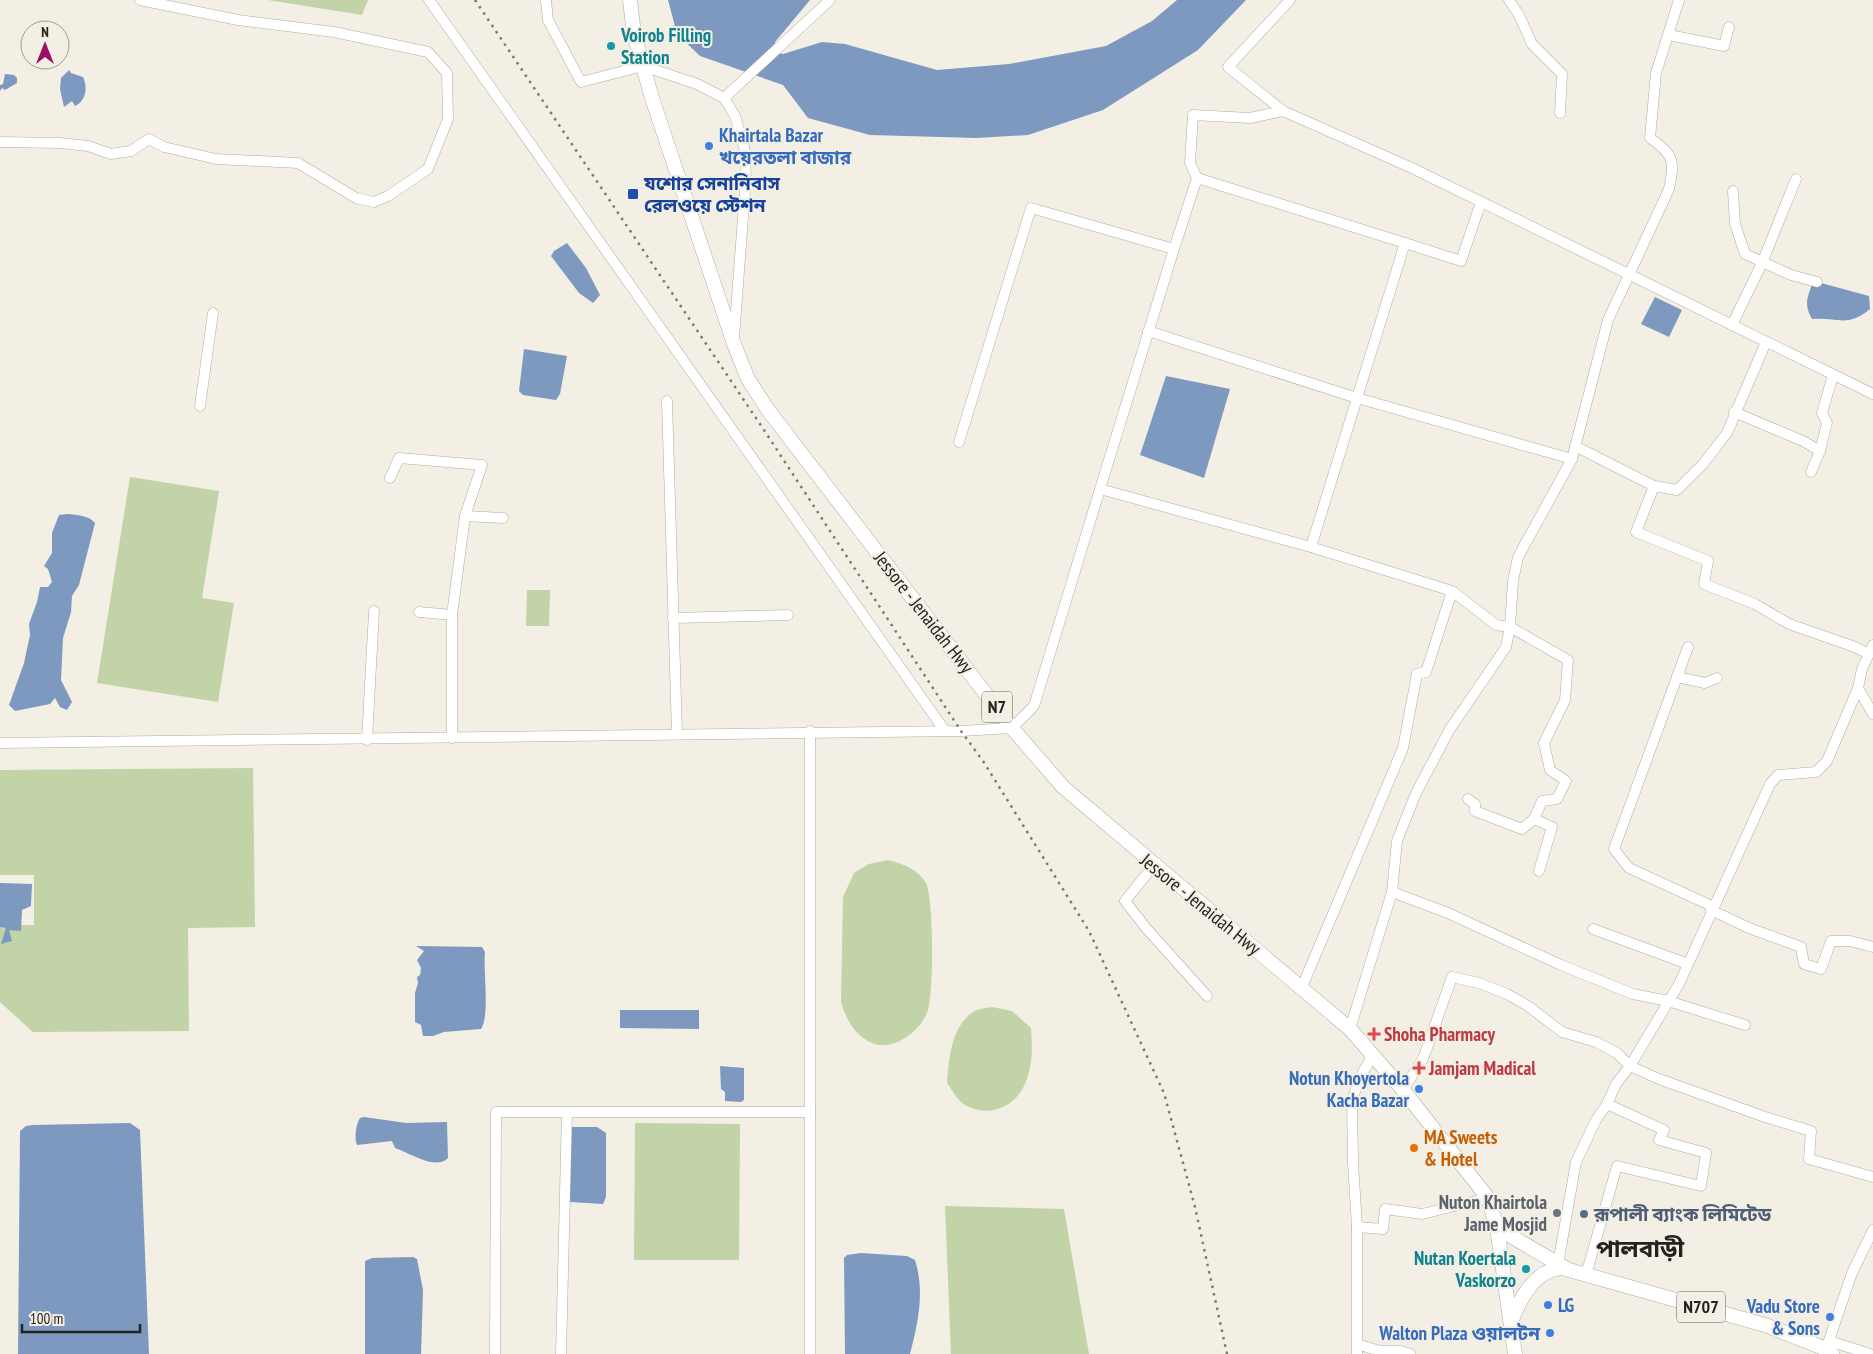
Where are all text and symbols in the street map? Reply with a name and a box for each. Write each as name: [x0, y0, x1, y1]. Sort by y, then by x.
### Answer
north arrow: [20, 20, 70, 70]
text: N: [41, 23, 49, 41]
place label: Voirob Filling Station: [620, 23, 711, 69]
marker: Voirob Filling Station: [605, 40, 617, 52]
place label: Khairtala Bazar খয়েরতলা বাজার: [719, 123, 852, 169]
marker: Khairtala Bazar খয়েরতলা বাজার: [703, 140, 715, 152]
place label: যশোর সেনানিবাস রেলওয়ে স্টেশন: [643, 171, 781, 217]
marker: যশোর সেনানিবাস রেলওয়ে স্টেশন: [626, 187, 640, 201]
street label: Jessore - Jenaidah Hwy: [868, 545, 980, 678]
road number: N7: [982, 692, 1012, 722]
street label: Jessore - Jenaidah Hwy: [1135, 847, 1267, 960]
place label: Shoha Pharmacy: [1384, 1022, 1495, 1046]
marker: Shoha Pharmacy: [1368, 1028, 1380, 1040]
place label: Jamjam Madical: [1428, 1056, 1536, 1080]
marker: Jamjam Madical: [1413, 1062, 1425, 1074]
place label: Notun Khoyertola Kacha Bazar: [1289, 1066, 1409, 1112]
marker: Notun Khoyertola Kacha Bazar: [1413, 1083, 1425, 1095]
place label: MA Sweets & Hotel: [1424, 1125, 1498, 1171]
marker: MA Sweets & Hotel: [1408, 1142, 1420, 1154]
place label: Nuton Khairtola Jame Mosjid: [1439, 1190, 1547, 1236]
place label: রূপালী ব্যাংক লিমিটেড: [1593, 1202, 1772, 1226]
marker: Nuton Khairtola Jame Mosjid: [1551, 1207, 1563, 1219]
marker: রূপালী ব্যাংক লিমিটেড: [1578, 1208, 1590, 1220]
district label: পালবাড়ী: [1596, 1233, 1685, 1264]
place label: Nutan Koertala Vaskorzo: [1414, 1246, 1516, 1292]
marker: Nutan Koertala Vaskorzo: [1520, 1263, 1532, 1275]
road number: N707: [1677, 1291, 1725, 1322]
place label: LG: [1558, 1293, 1574, 1317]
place label: Vadu Store & Sons: [1746, 1294, 1820, 1340]
marker: LG: [1542, 1299, 1554, 1311]
scale bar: [22, 1302, 140, 1334]
text: 100 m: [30, 1309, 63, 1328]
marker: Vadu Store & Sons: [1824, 1311, 1836, 1323]
place label: Walton Plaza ওয়ালটন: [1378, 1321, 1541, 1345]
marker: Walton Plaza ওয়ালটন: [1544, 1327, 1556, 1339]

